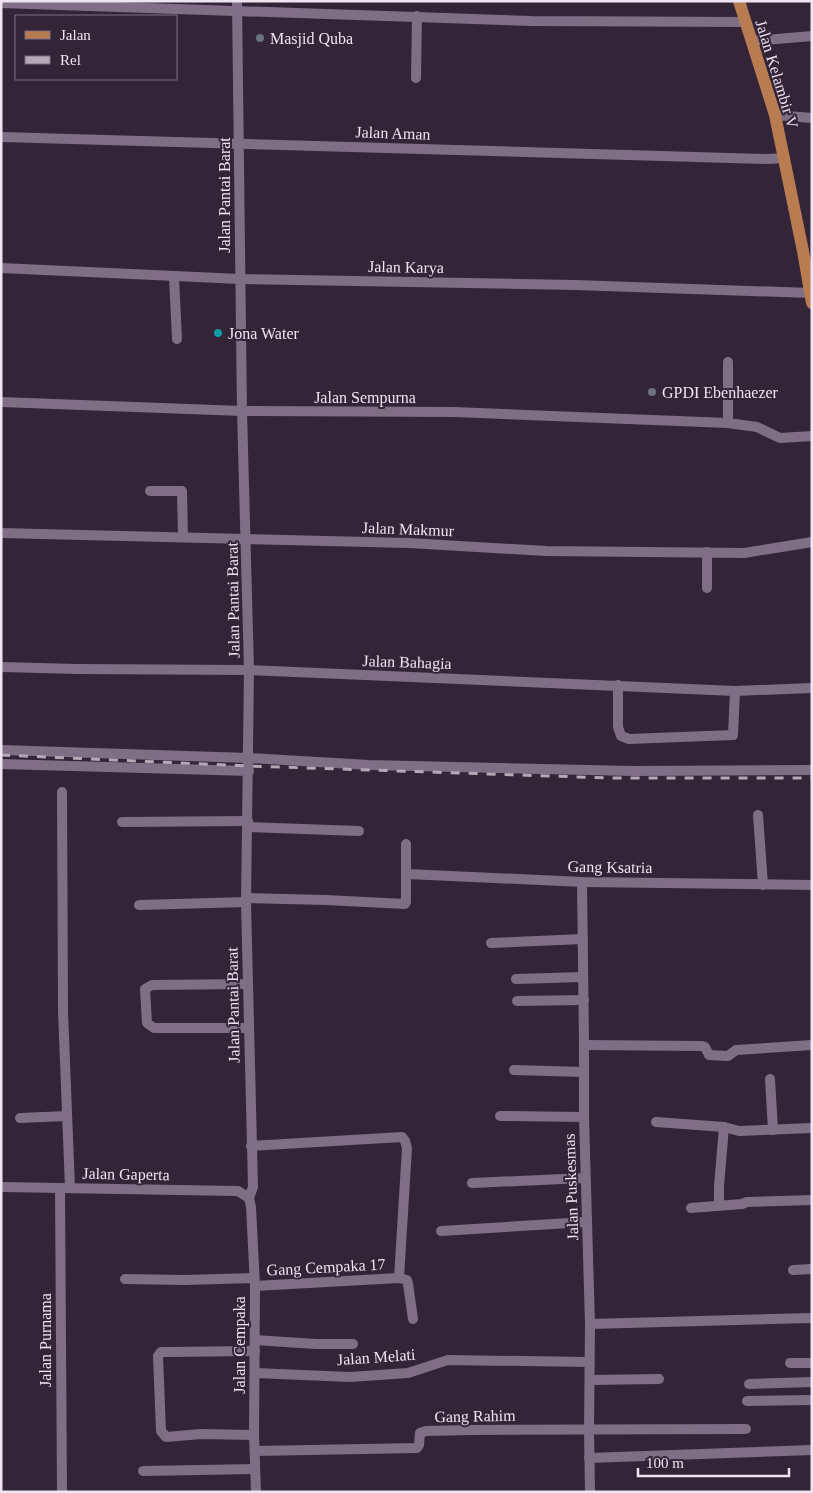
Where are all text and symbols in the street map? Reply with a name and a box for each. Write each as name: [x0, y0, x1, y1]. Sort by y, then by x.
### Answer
legend: [15, 15, 178, 80]
street label: Jalan Kelambir V: [752, 18, 802, 131]
text: Jalan: [60, 27, 91, 43]
place label: Masjid Quba: [270, 30, 353, 48]
marker: Masjid Quba: [254, 32, 266, 44]
text: Rel: [60, 52, 81, 68]
street label: Jalan Aman: [355, 123, 431, 143]
street label: Jalan Pantai Barat: [216, 137, 233, 253]
street label: Jalan Karya: [368, 258, 444, 277]
place label: Jona Water: [228, 325, 300, 342]
marker: Jona Water: [212, 327, 224, 339]
place label: GPDI Ebenhaezer: [662, 384, 779, 401]
marker: GPDI Ebenhaezer: [646, 386, 658, 398]
street label: Jalan Sempurna: [314, 389, 416, 407]
street label: Jalan Makmur: [362, 519, 455, 539]
street label: Jalan Pantai Barat: [223, 542, 243, 658]
street label: Jalan Bahagia: [362, 652, 452, 673]
street label: Gang Ksatria: [567, 858, 653, 877]
street label: Jalan Pantai Barat: [223, 947, 243, 1063]
street label: Jalan Puskesmas: [561, 1133, 581, 1241]
street label: Jalan Gaperta: [82, 1165, 170, 1184]
street label: Gang Cempaka 17: [266, 1255, 386, 1280]
street label: Jalan Purnama: [37, 1293, 54, 1387]
street label: Jalan Cempaka: [231, 1296, 249, 1394]
street label: Jalan Melati: [336, 1346, 416, 1368]
street label: Gang Rahim: [434, 1407, 516, 1426]
scale bar: [638, 1446, 789, 1478]
text: 100 m: [646, 1455, 684, 1471]

